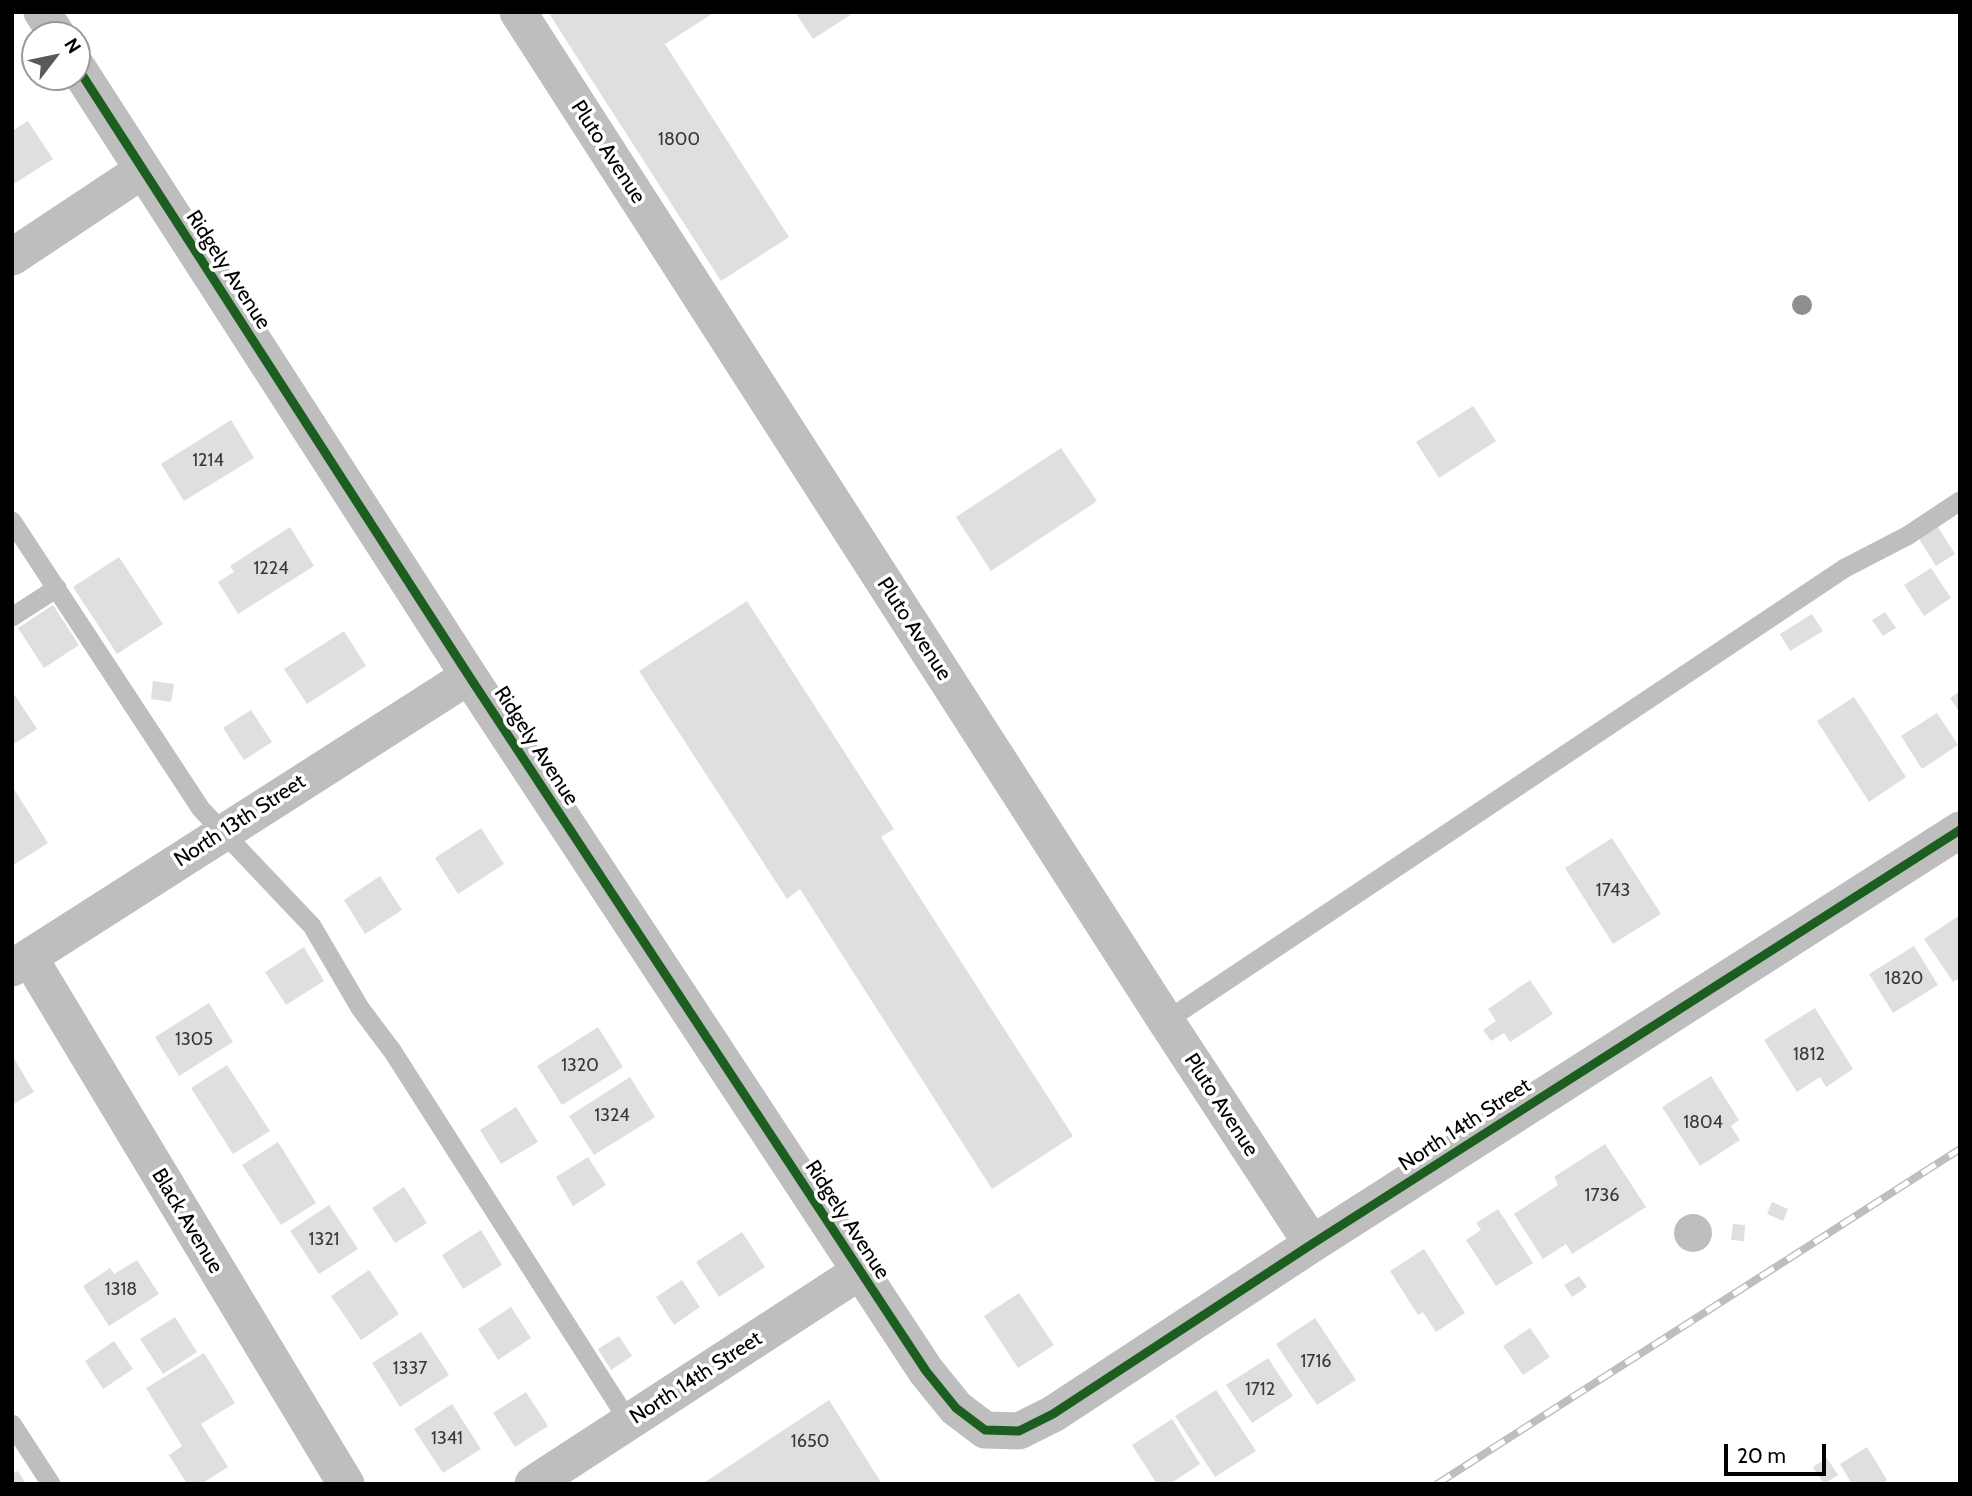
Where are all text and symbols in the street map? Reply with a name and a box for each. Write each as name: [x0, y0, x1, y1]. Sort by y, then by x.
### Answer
north arrow: [21, 21, 91, 91]
text: N: [59, 34, 86, 57]
street label: Pluto Avenue: [565, 96, 651, 208]
house number: 1800: [658, 129, 700, 151]
street label: Ridgely Avenue: [180, 206, 276, 334]
house number: 1214: [192, 450, 224, 472]
house number: 1224: [253, 558, 289, 580]
street label: Pluto Avenue: [871, 573, 957, 685]
street label: Ridgely Avenue: [488, 682, 584, 810]
street label: North 13th Street: [170, 769, 310, 873]
house number: 1743: [1596, 880, 1630, 902]
house number: 1820: [1885, 968, 1923, 990]
house number: 1305: [175, 1029, 213, 1051]
house number: 1812: [1793, 1044, 1825, 1066]
street label: Pluto Avenue: [1178, 1049, 1264, 1161]
house number: 1320: [561, 1055, 599, 1077]
street label: North 14th Street: [1394, 1073, 1536, 1177]
house number: 1324: [594, 1105, 630, 1127]
house number: 1804: [1683, 1112, 1723, 1134]
street label: Ridgely Avenue: [799, 1156, 895, 1284]
street label: Black Avenue: [146, 1164, 228, 1278]
house number: 1736: [1585, 1185, 1619, 1207]
house number: 1321: [309, 1229, 339, 1251]
house number: 1318: [105, 1279, 137, 1301]
street label: North 14th Street: [625, 1326, 767, 1430]
house number: 1716: [1300, 1351, 1332, 1373]
house number: 1337: [393, 1358, 427, 1380]
house number: 1712: [1245, 1379, 1275, 1401]
house number: 1341: [431, 1428, 463, 1450]
scale bar: [1727, 1430, 1828, 1474]
house number: 1650: [791, 1431, 829, 1453]
text: 20 m: [1737, 1443, 1786, 1468]

